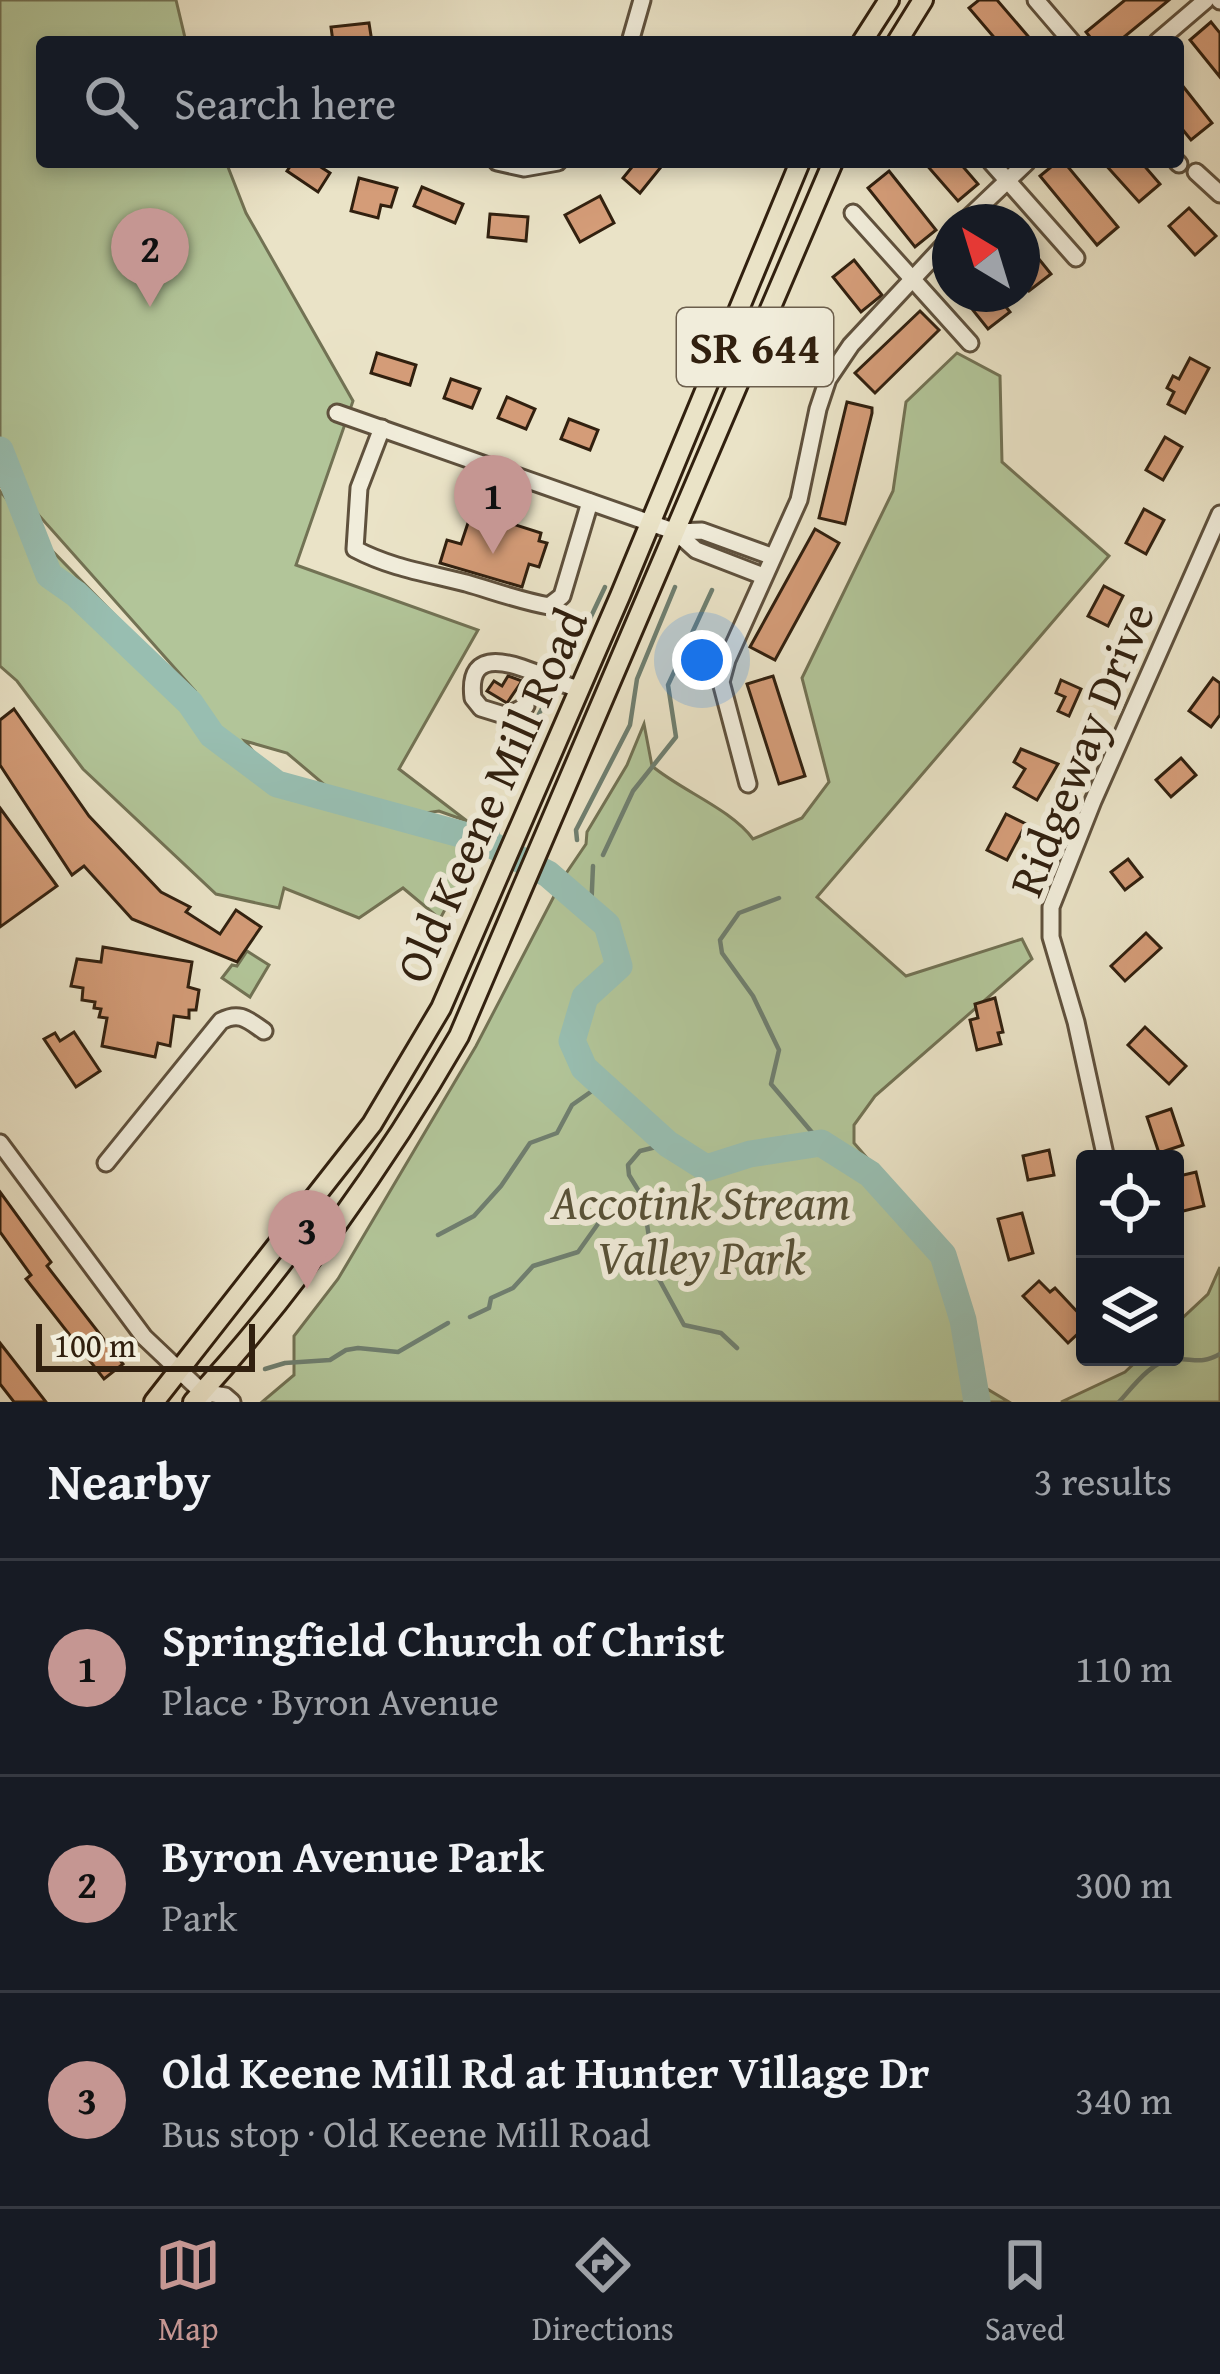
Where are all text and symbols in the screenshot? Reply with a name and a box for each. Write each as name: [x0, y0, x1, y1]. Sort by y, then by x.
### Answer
search box: [36, 36, 1184, 168]
icon: search: [78, 69, 144, 135]
text: Search here: [174, 70, 396, 135]
north arrow: [932, 204, 1040, 312]
pin: 2: [111, 208, 189, 307]
road number: SR 644: [677, 308, 833, 386]
pin: 1: [454, 455, 532, 554]
street label: Ridgeway Drive: [989, 591, 1172, 906]
street label: Old Keene Mill Road: [376, 596, 605, 993]
your location: [672, 630, 732, 690]
map controls: [1076, 1150, 1184, 1366]
button: locate: [1076, 1150, 1184, 1258]
park label: Accotink Stream Valley Park: [550, 1166, 851, 1292]
pin: 3: [268, 1190, 346, 1289]
button: layers: [1076, 1258, 1184, 1366]
scale bar: [36, 1318, 255, 1371]
text: 100 m: [54, 1321, 136, 1369]
text: Nearby: [48, 1443, 211, 1518]
text: 3 results: [1034, 1452, 1172, 1509]
text: Springfield Church of Christ: [162, 1607, 725, 1672]
text: 1: [77, 1639, 97, 1696]
text: 110 m: [1075, 1639, 1172, 1696]
text: Place · Byron Avenue: [162, 1672, 499, 1729]
text: Byron Avenue Park: [162, 1823, 544, 1888]
text: 2: [77, 1855, 97, 1912]
text: 300 m: [1075, 1855, 1172, 1912]
text: Park: [162, 1888, 237, 1945]
text: Old Keene Mill Rd at Hunter Village Dr: [162, 2039, 929, 2104]
text: 3: [77, 2071, 97, 2128]
text: 340 m: [1075, 2071, 1172, 2128]
text: Bus stop · Old Keene Mill Road: [162, 2104, 651, 2161]
tab: Map: [155, 2232, 221, 2352]
tab: Directions: [532, 2232, 674, 2352]
tab: Saved: [985, 2232, 1065, 2352]

